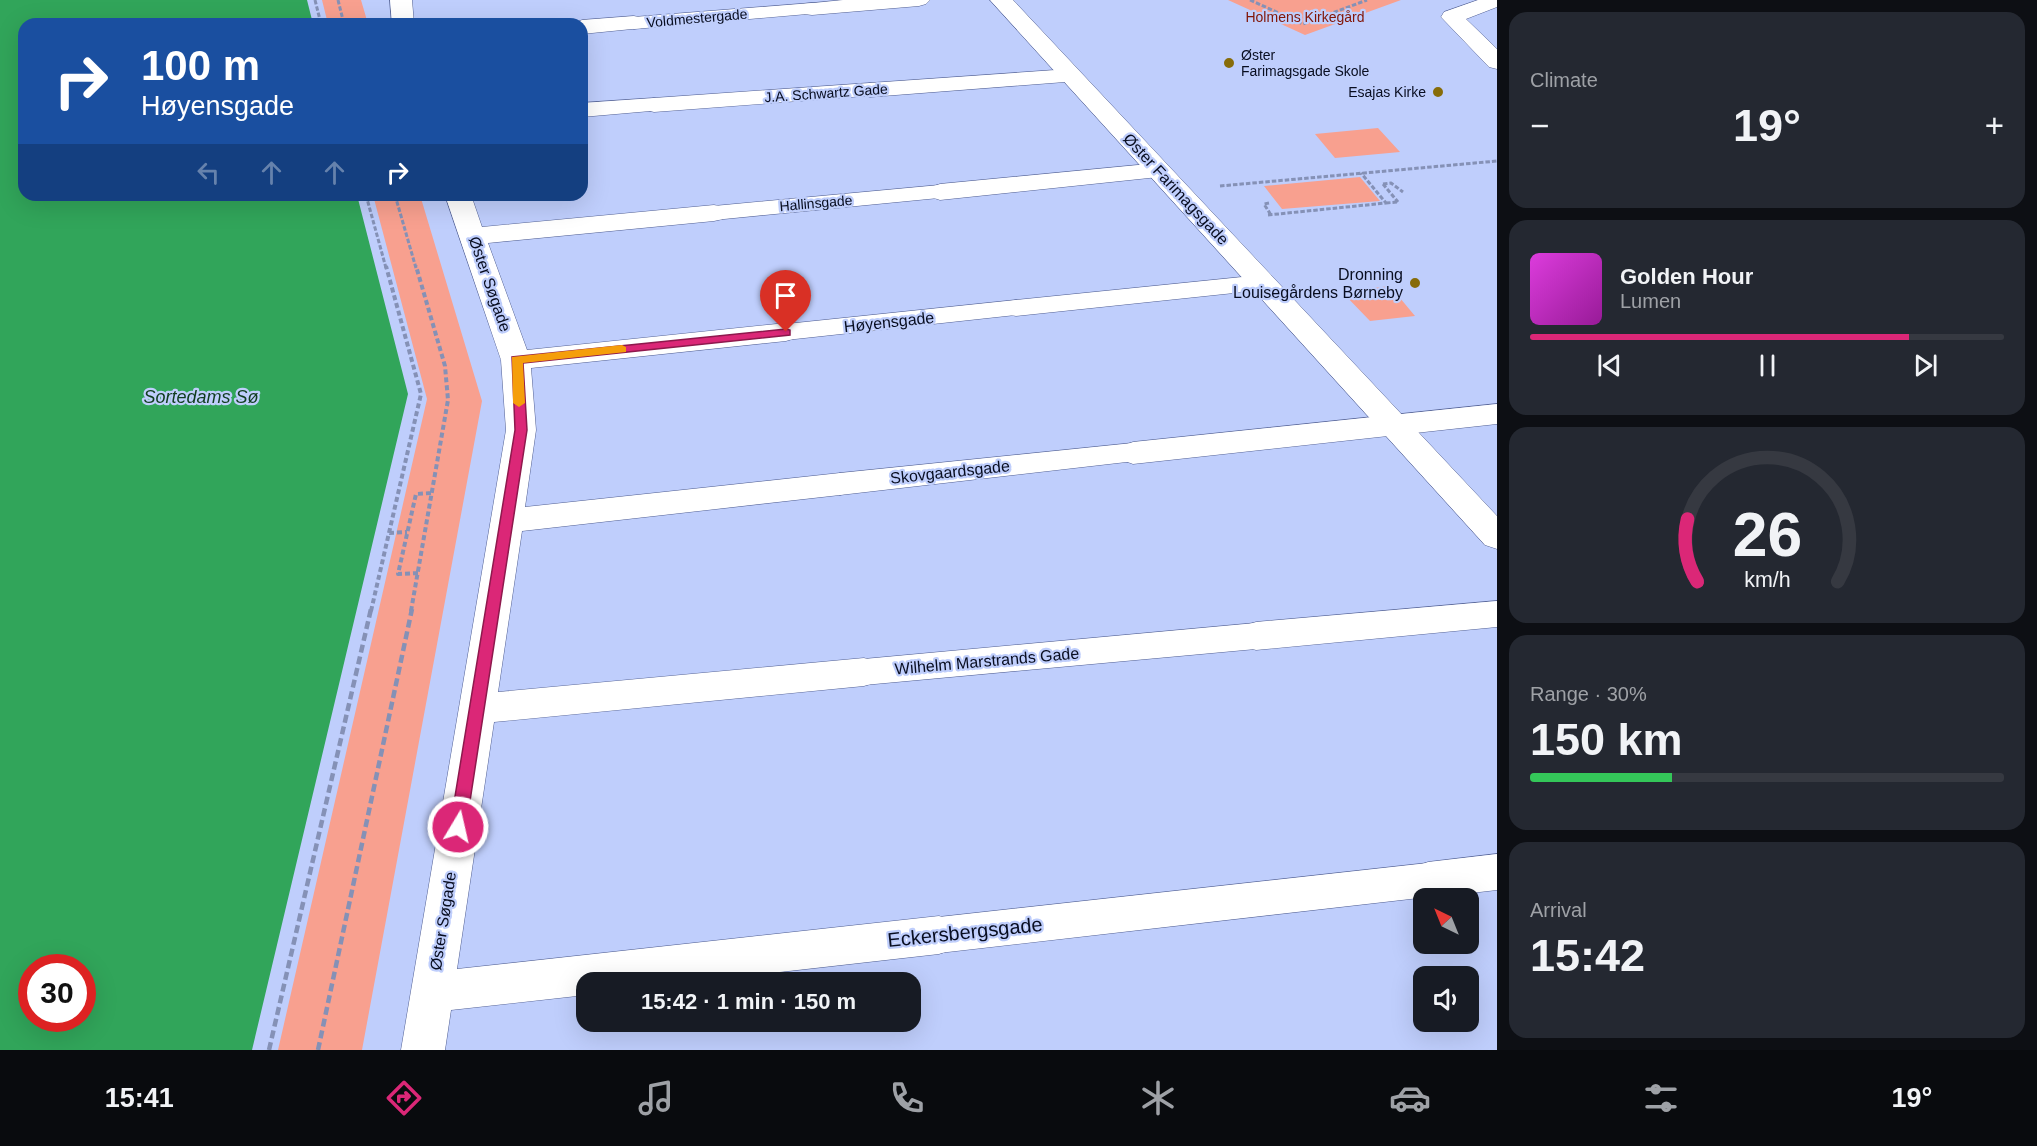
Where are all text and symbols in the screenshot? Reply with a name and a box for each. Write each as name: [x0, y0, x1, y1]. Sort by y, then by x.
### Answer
street label: Voldmestergade: [646, 6, 748, 30]
park label: Holmens Kirkegård: [1245, 9, 1365, 25]
icon: right: [42, 42, 120, 120]
text: 100 m: [141, 42, 260, 89]
place label: Øster Farimagsgade Skole: [1241, 47, 1370, 79]
marker: Øster Farimagsgade Skole: [1222, 56, 1236, 70]
text: Climate: [1530, 69, 1598, 91]
street label: J.A. Schwartz Gade: [764, 81, 888, 105]
place label: Esajas Kirke: [1348, 84, 1426, 100]
marker: Esajas Kirke: [1431, 85, 1445, 99]
text: Høyensgade: [141, 91, 294, 121]
text: 19°: [1733, 100, 1801, 151]
text: −: [1530, 107, 1549, 144]
text: +: [1985, 107, 2004, 144]
street label: Øster Farimagsgade: [1120, 130, 1232, 248]
icon: left: [192, 156, 225, 189]
icon: ahead: [255, 156, 288, 189]
icon: ahead: [318, 156, 351, 189]
icon: right: [381, 156, 414, 189]
street label: Hallinsgade: [779, 192, 853, 214]
street label: Øster Søgade: [466, 234, 514, 334]
text: Golden Hour: [1620, 264, 1753, 289]
place label: Dronning Louisegårdens Børneby: [1233, 266, 1403, 301]
pin: [760, 270, 811, 332]
marker: Dronning Louisegårdens Børneby: [1408, 276, 1422, 290]
icon: arrive: [769, 279, 802, 312]
text: Lumen: [1620, 290, 1681, 312]
street label: Høyensgade: [843, 309, 935, 335]
icon: previous: [1593, 349, 1626, 382]
icon: pause: [1751, 349, 1784, 382]
icon: next: [1909, 349, 1942, 382]
water label: Sortedams Sø: [143, 387, 259, 407]
street label: Skovgaardsgade: [889, 457, 1011, 487]
text: 26: [1732, 500, 1802, 569]
text: km/h: [1744, 568, 1790, 592]
street label: Wilhelm Marstrands Gade: [894, 644, 1080, 678]
text: Range · 30%: [1530, 683, 1647, 705]
text: 150 km: [1530, 714, 1683, 765]
position arrow: [426, 795, 490, 859]
street label: Øster Søgade: [427, 870, 459, 972]
north arrow: [1413, 888, 1479, 954]
map controls: [1413, 888, 1479, 1032]
text: Arrival: [1530, 899, 1587, 921]
street label: Eckersbergsgade: [886, 913, 1044, 951]
text: 15:42: [1530, 930, 1645, 981]
speed limit sign: 30: [18, 954, 96, 1032]
button: sound: [1413, 966, 1479, 1032]
text: 15:42 · 1 min · 150 m: [641, 989, 856, 1014]
icon: directions: [383, 1077, 425, 1119]
icon: music: [635, 1077, 677, 1119]
icon: phone: [886, 1077, 928, 1119]
icon: climate: [1137, 1077, 1179, 1119]
icon: car: [1389, 1077, 1431, 1119]
icon: filters: [1640, 1077, 1682, 1119]
text: 15:41: [105, 1083, 174, 1113]
text: 19°: [1891, 1083, 1932, 1113]

